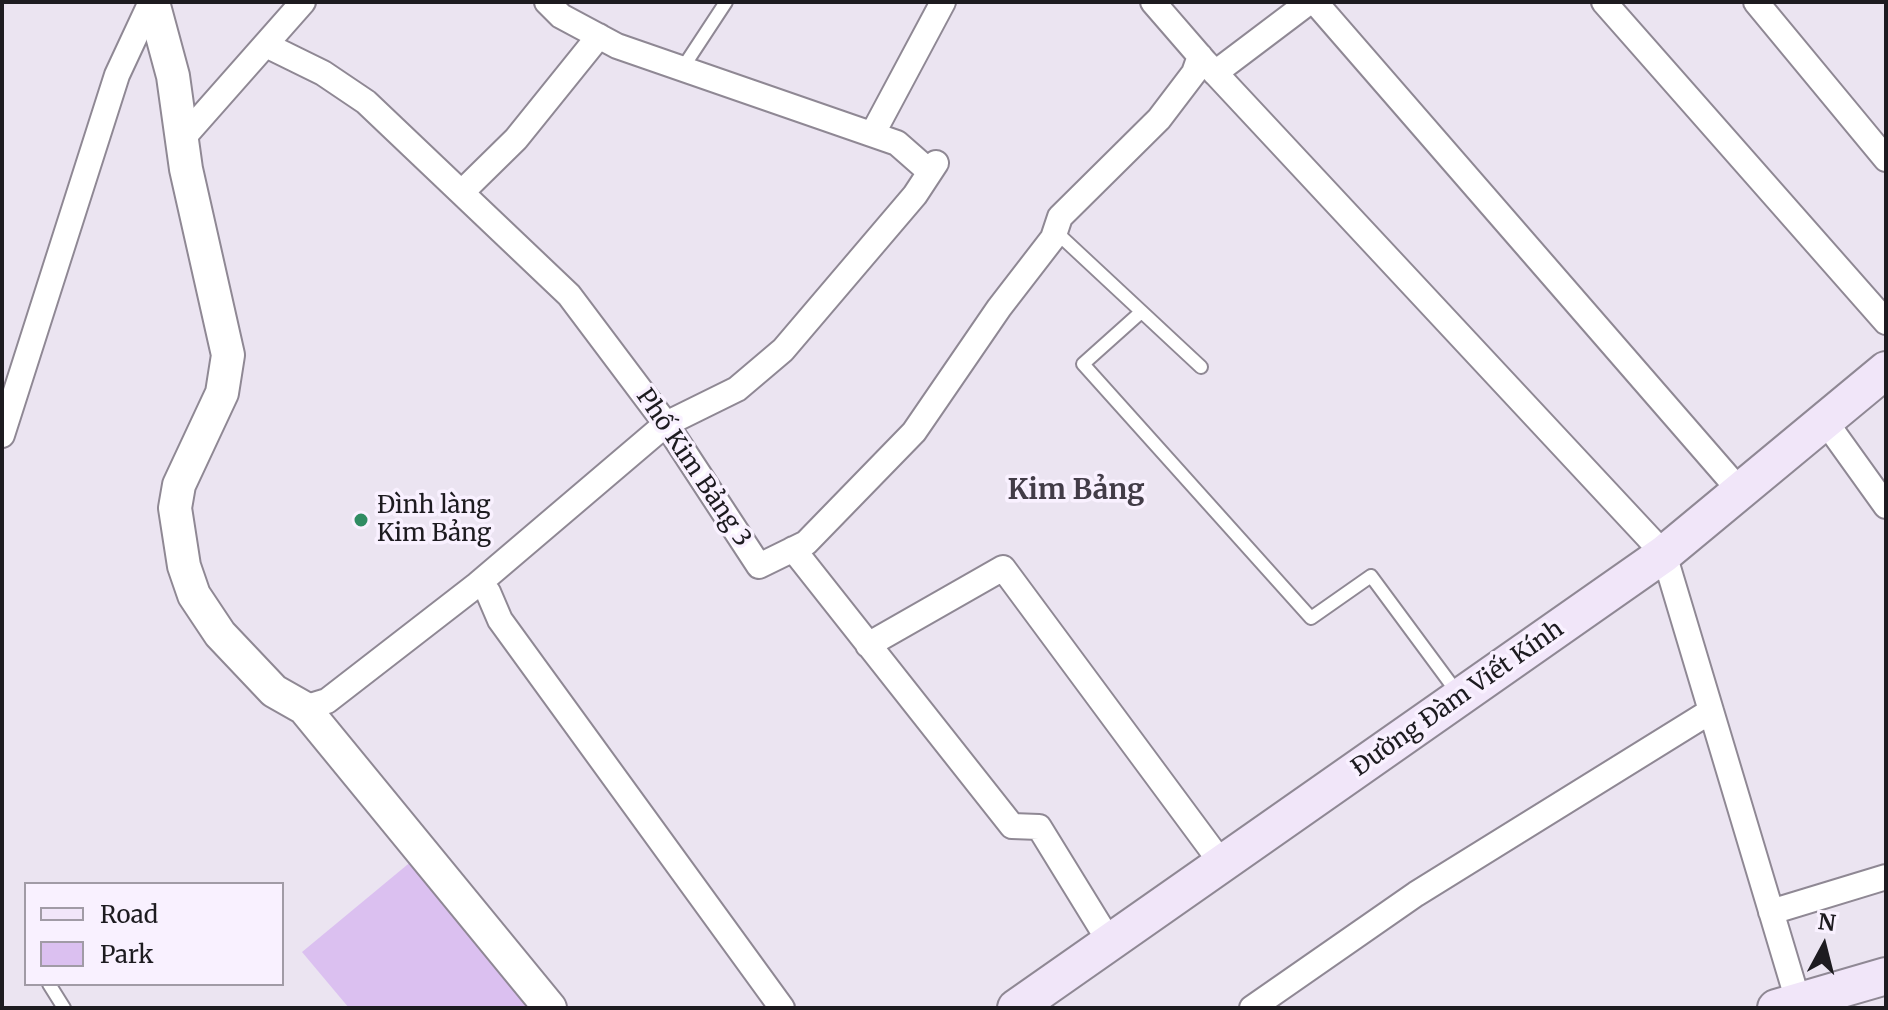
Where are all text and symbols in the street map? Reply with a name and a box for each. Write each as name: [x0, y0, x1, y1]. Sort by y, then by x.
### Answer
street label: Phố Kim Bảng 3: [630, 384, 756, 552]
district label: Kim Bảng: [1007, 474, 1145, 508]
place label: Đình làng Kim Bảng: [377, 492, 491, 548]
marker: Đình làng Kim Bảng: [352, 511, 370, 529]
street label: Đường Đàm Viết Kính: [1347, 615, 1569, 783]
legend: [24, 882, 284, 986]
text: Road: [100, 899, 158, 930]
north arrow: [1784, 906, 1864, 986]
text: N: [1817, 907, 1837, 937]
text: Park: [100, 939, 153, 970]

